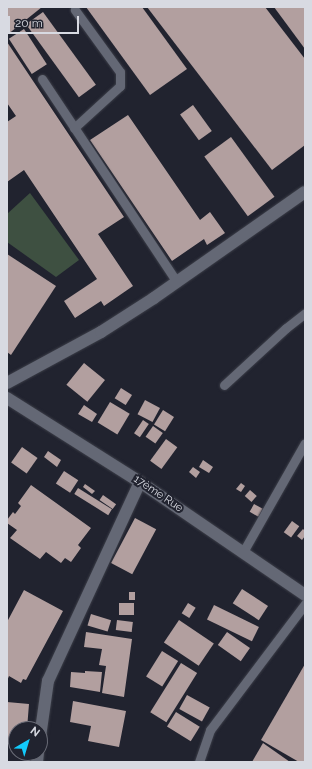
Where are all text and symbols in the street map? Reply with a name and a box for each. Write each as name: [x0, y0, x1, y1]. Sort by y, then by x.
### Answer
scale bar: [10, 8, 81, 34]
text: 20 m: [15, 16, 43, 30]
street label: 17ème Rue: [131, 473, 185, 515]
north arrow: [8, 721, 48, 761]
text: N: [28, 724, 42, 740]

